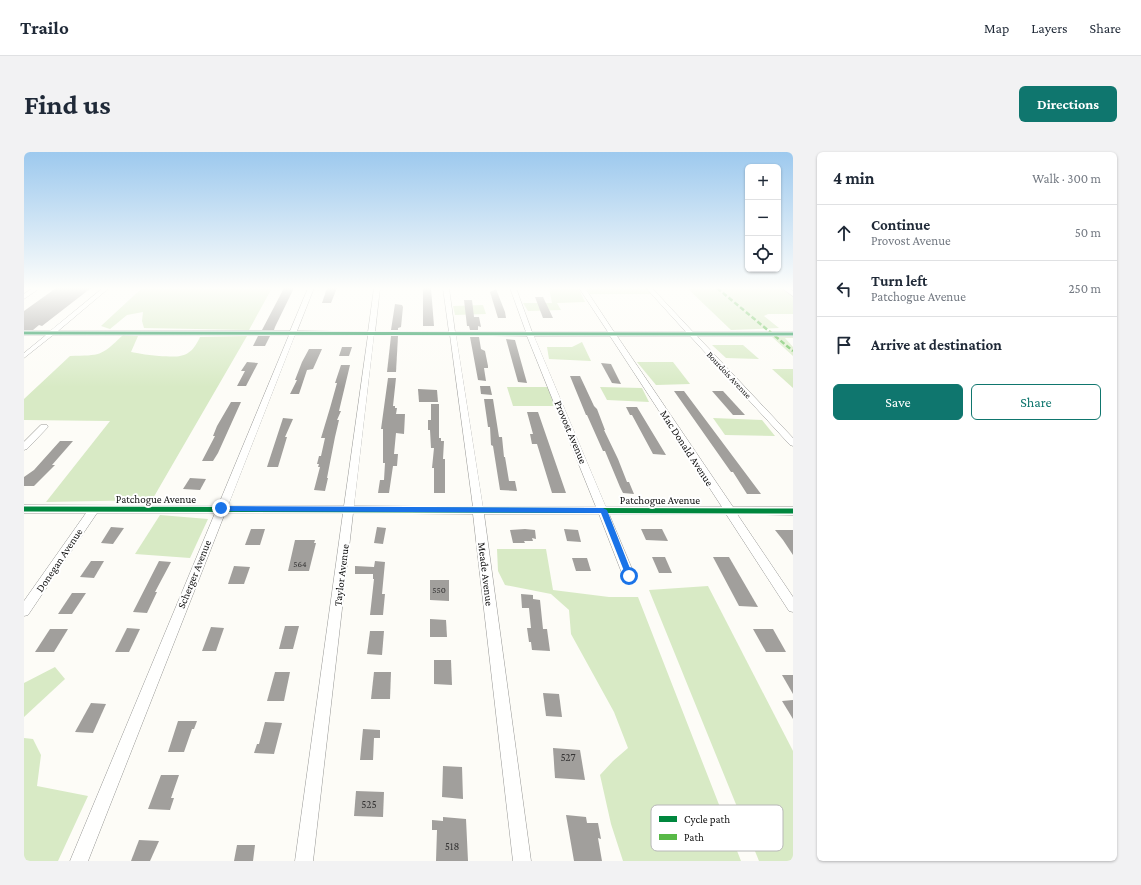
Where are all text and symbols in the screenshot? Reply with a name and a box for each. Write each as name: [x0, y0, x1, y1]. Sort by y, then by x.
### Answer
text: Trailo: [20, 17, 69, 38]
text: Map: [984, 20, 1009, 36]
text: Layers: [1031, 20, 1068, 36]
text: Share: [1090, 20, 1121, 36]
button: Directions: [1019, 86, 1117, 122]
text: Find us: [24, 89, 111, 120]
map controls: [745, 164, 781, 272]
button: +: [745, 164, 781, 200]
text: 4 min: [833, 169, 875, 188]
text: Walk · 300 m: [1032, 171, 1101, 186]
button: −: [745, 200, 781, 236]
text: Continue: [871, 217, 930, 233]
icon: ahead: [833, 222, 855, 244]
text: 50 m: [1075, 225, 1101, 240]
text: Provost Avenue: [871, 233, 951, 248]
button: locate: [745, 236, 781, 272]
text: Turn left: [871, 273, 927, 289]
icon: left: [833, 278, 855, 300]
text: 250 m: [1068, 281, 1101, 296]
text: Patchogue Avenue: [871, 289, 966, 304]
icon: arrive: [833, 334, 855, 356]
text: Arrive at destination: [871, 337, 1002, 353]
street label: Bourdois Avenue: [705, 349, 753, 401]
button: Save: [833, 384, 963, 420]
button: Share: [971, 384, 1101, 420]
street label: Provost Avenue: [552, 399, 590, 466]
street label: Mac Donald Avenue: [658, 408, 716, 488]
street label: Patchogue Avenue: [116, 493, 196, 506]
street label: Patchogue Avenue: [620, 494, 700, 507]
route end: [212, 499, 230, 517]
street label: Donegan Avenue: [33, 526, 86, 595]
street label: Scherger Avenue: [175, 538, 214, 610]
street label: Meade Avenue: [476, 541, 496, 607]
street label: Taylor Avenue: [331, 543, 352, 607]
house number: 564: [293, 559, 307, 569]
route start: [620, 567, 638, 585]
house number: 550: [432, 585, 446, 595]
house number: 527: [560, 751, 576, 763]
house number: 525: [361, 798, 377, 810]
legend: [651, 805, 783, 851]
text: Cycle path: [684, 813, 730, 826]
text: Path: [684, 831, 704, 843]
house number: 518: [445, 840, 459, 852]

